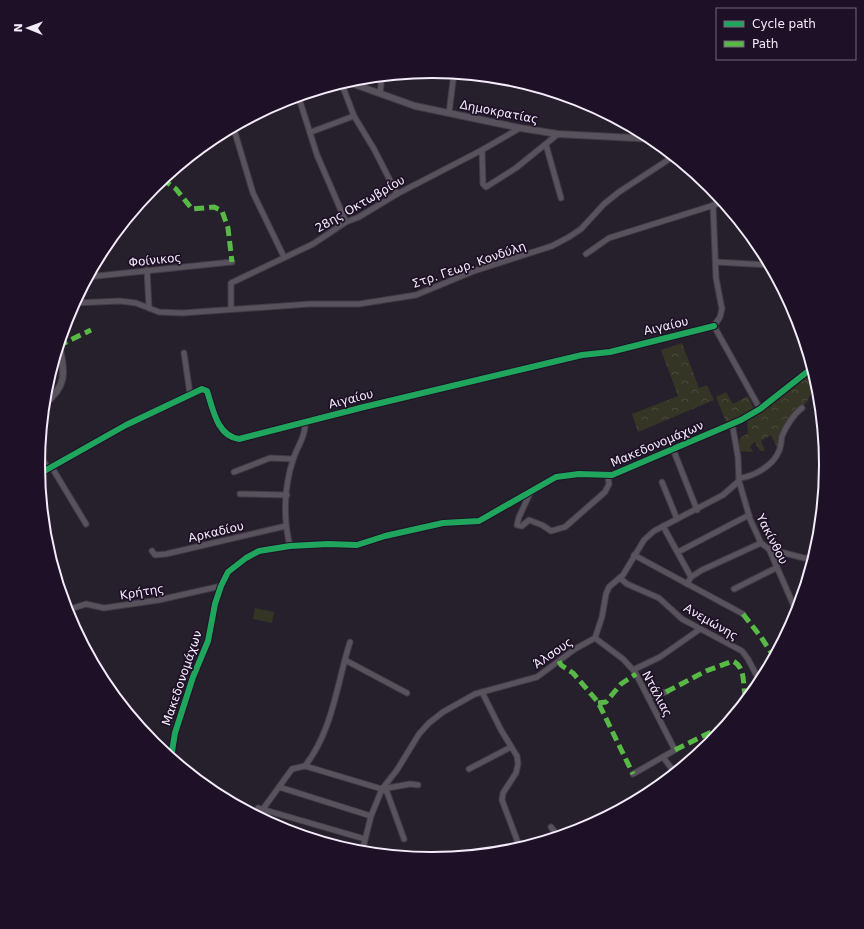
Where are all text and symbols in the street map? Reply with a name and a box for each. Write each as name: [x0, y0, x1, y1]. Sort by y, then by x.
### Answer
north arrow: [8, 8, 48, 48]
legend: [716, 8, 856, 60]
text: Cycle path: [752, 17, 816, 31]
text: N: [12, 23, 25, 33]
text: Path: [752, 37, 778, 51]
street label: Δημοκρατίας: [459, 98, 539, 126]
street label: 28ης Οκτωβρίου: [313, 173, 407, 235]
street label: Στρ. Γεωρ. Κονδύλη: [410, 239, 528, 291]
street label: Φοίνικος: [128, 250, 182, 270]
street label: Αιγαίου: [642, 314, 690, 338]
street label: Αιγαίου: [327, 387, 375, 411]
street label: Μακεδονομάχων: [608, 418, 706, 470]
street label: Υακίνθου: [753, 511, 791, 567]
street label: Αρκαδίου: [187, 519, 245, 545]
street label: Κρήτης: [119, 582, 165, 602]
street label: Ανεμώνης: [681, 601, 741, 643]
street label: Μακεδονομάχων: [159, 628, 205, 727]
street label: Άλσους: [531, 635, 575, 671]
street label: Ντάλιας: [639, 669, 675, 719]

